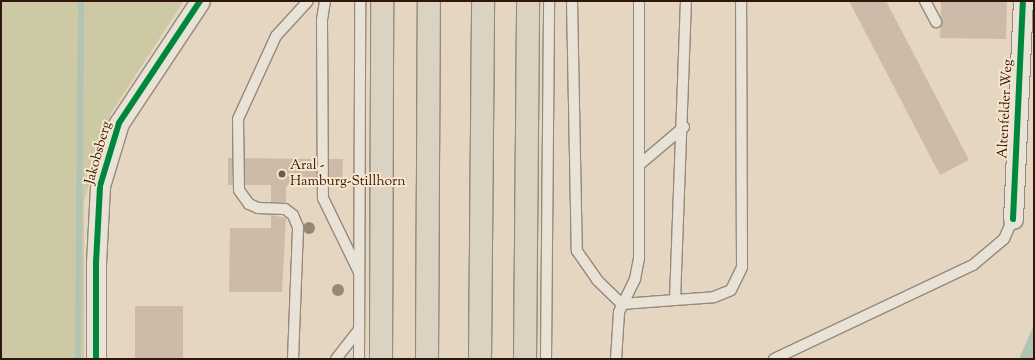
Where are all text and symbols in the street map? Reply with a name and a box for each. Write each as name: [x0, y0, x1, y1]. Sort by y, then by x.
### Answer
street label: Altenfelder Weg: [995, 59, 1017, 159]
street label: Jakobsberg: [82, 120, 116, 186]
place label: Aral - Hamburg-Stillhorn: [290, 158, 406, 190]
marker: Aral - Hamburg-Stillhorn: [277, 169, 287, 179]

